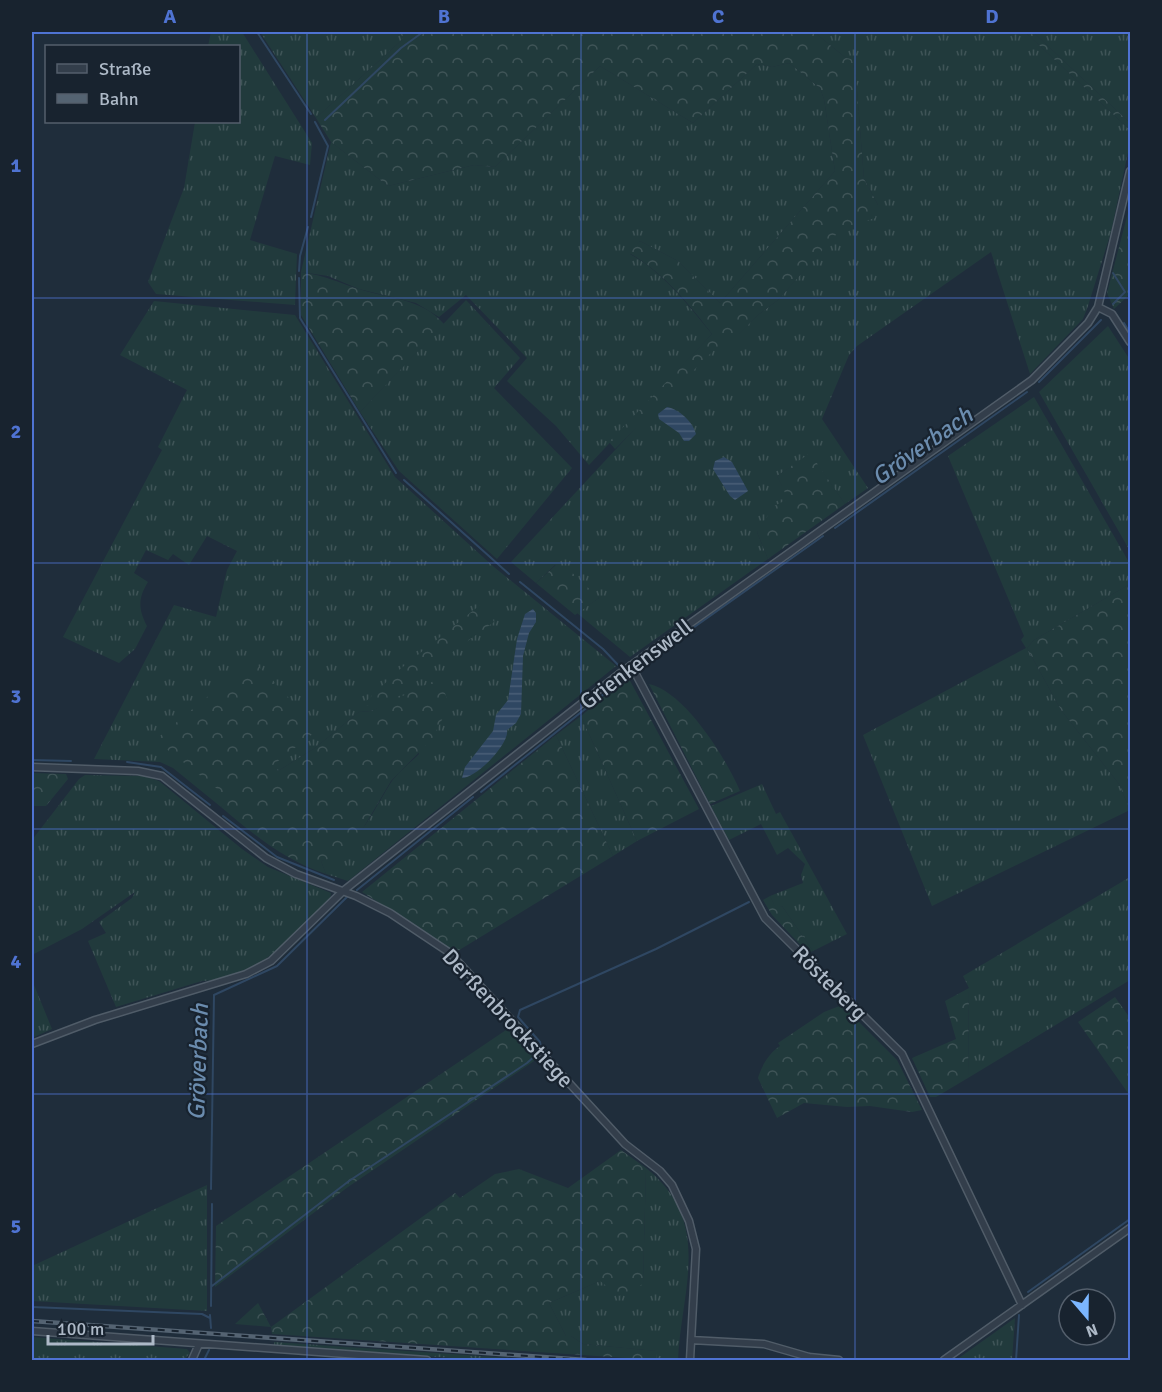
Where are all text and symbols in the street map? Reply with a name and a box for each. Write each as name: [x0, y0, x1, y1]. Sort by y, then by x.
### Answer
text: A: [164, 4, 177, 29]
text: B: [438, 4, 450, 29]
text: C: [712, 4, 724, 29]
text: D: [985, 4, 999, 29]
legend: [45, 45, 240, 123]
text: Straße: [99, 58, 151, 80]
text: Bahn: [99, 88, 139, 110]
text: 1: [11, 153, 22, 178]
water label: Gröverbach: [866, 400, 979, 492]
text: 2: [11, 419, 21, 444]
street label: Grienkenswell: [574, 613, 698, 715]
text: 3: [11, 684, 21, 709]
street label: Rösteberg: [787, 940, 873, 1026]
street label: Derßenbrockstiege: [437, 943, 579, 1093]
text: 4: [11, 949, 22, 974]
water label: Gröverbach: [181, 1002, 215, 1121]
text: 5: [11, 1214, 21, 1239]
north arrow: [1057, 1287, 1117, 1347]
scale bar: [48, 1308, 153, 1346]
text: 100 m: [57, 1318, 104, 1340]
text: N: [1083, 1319, 1100, 1341]

